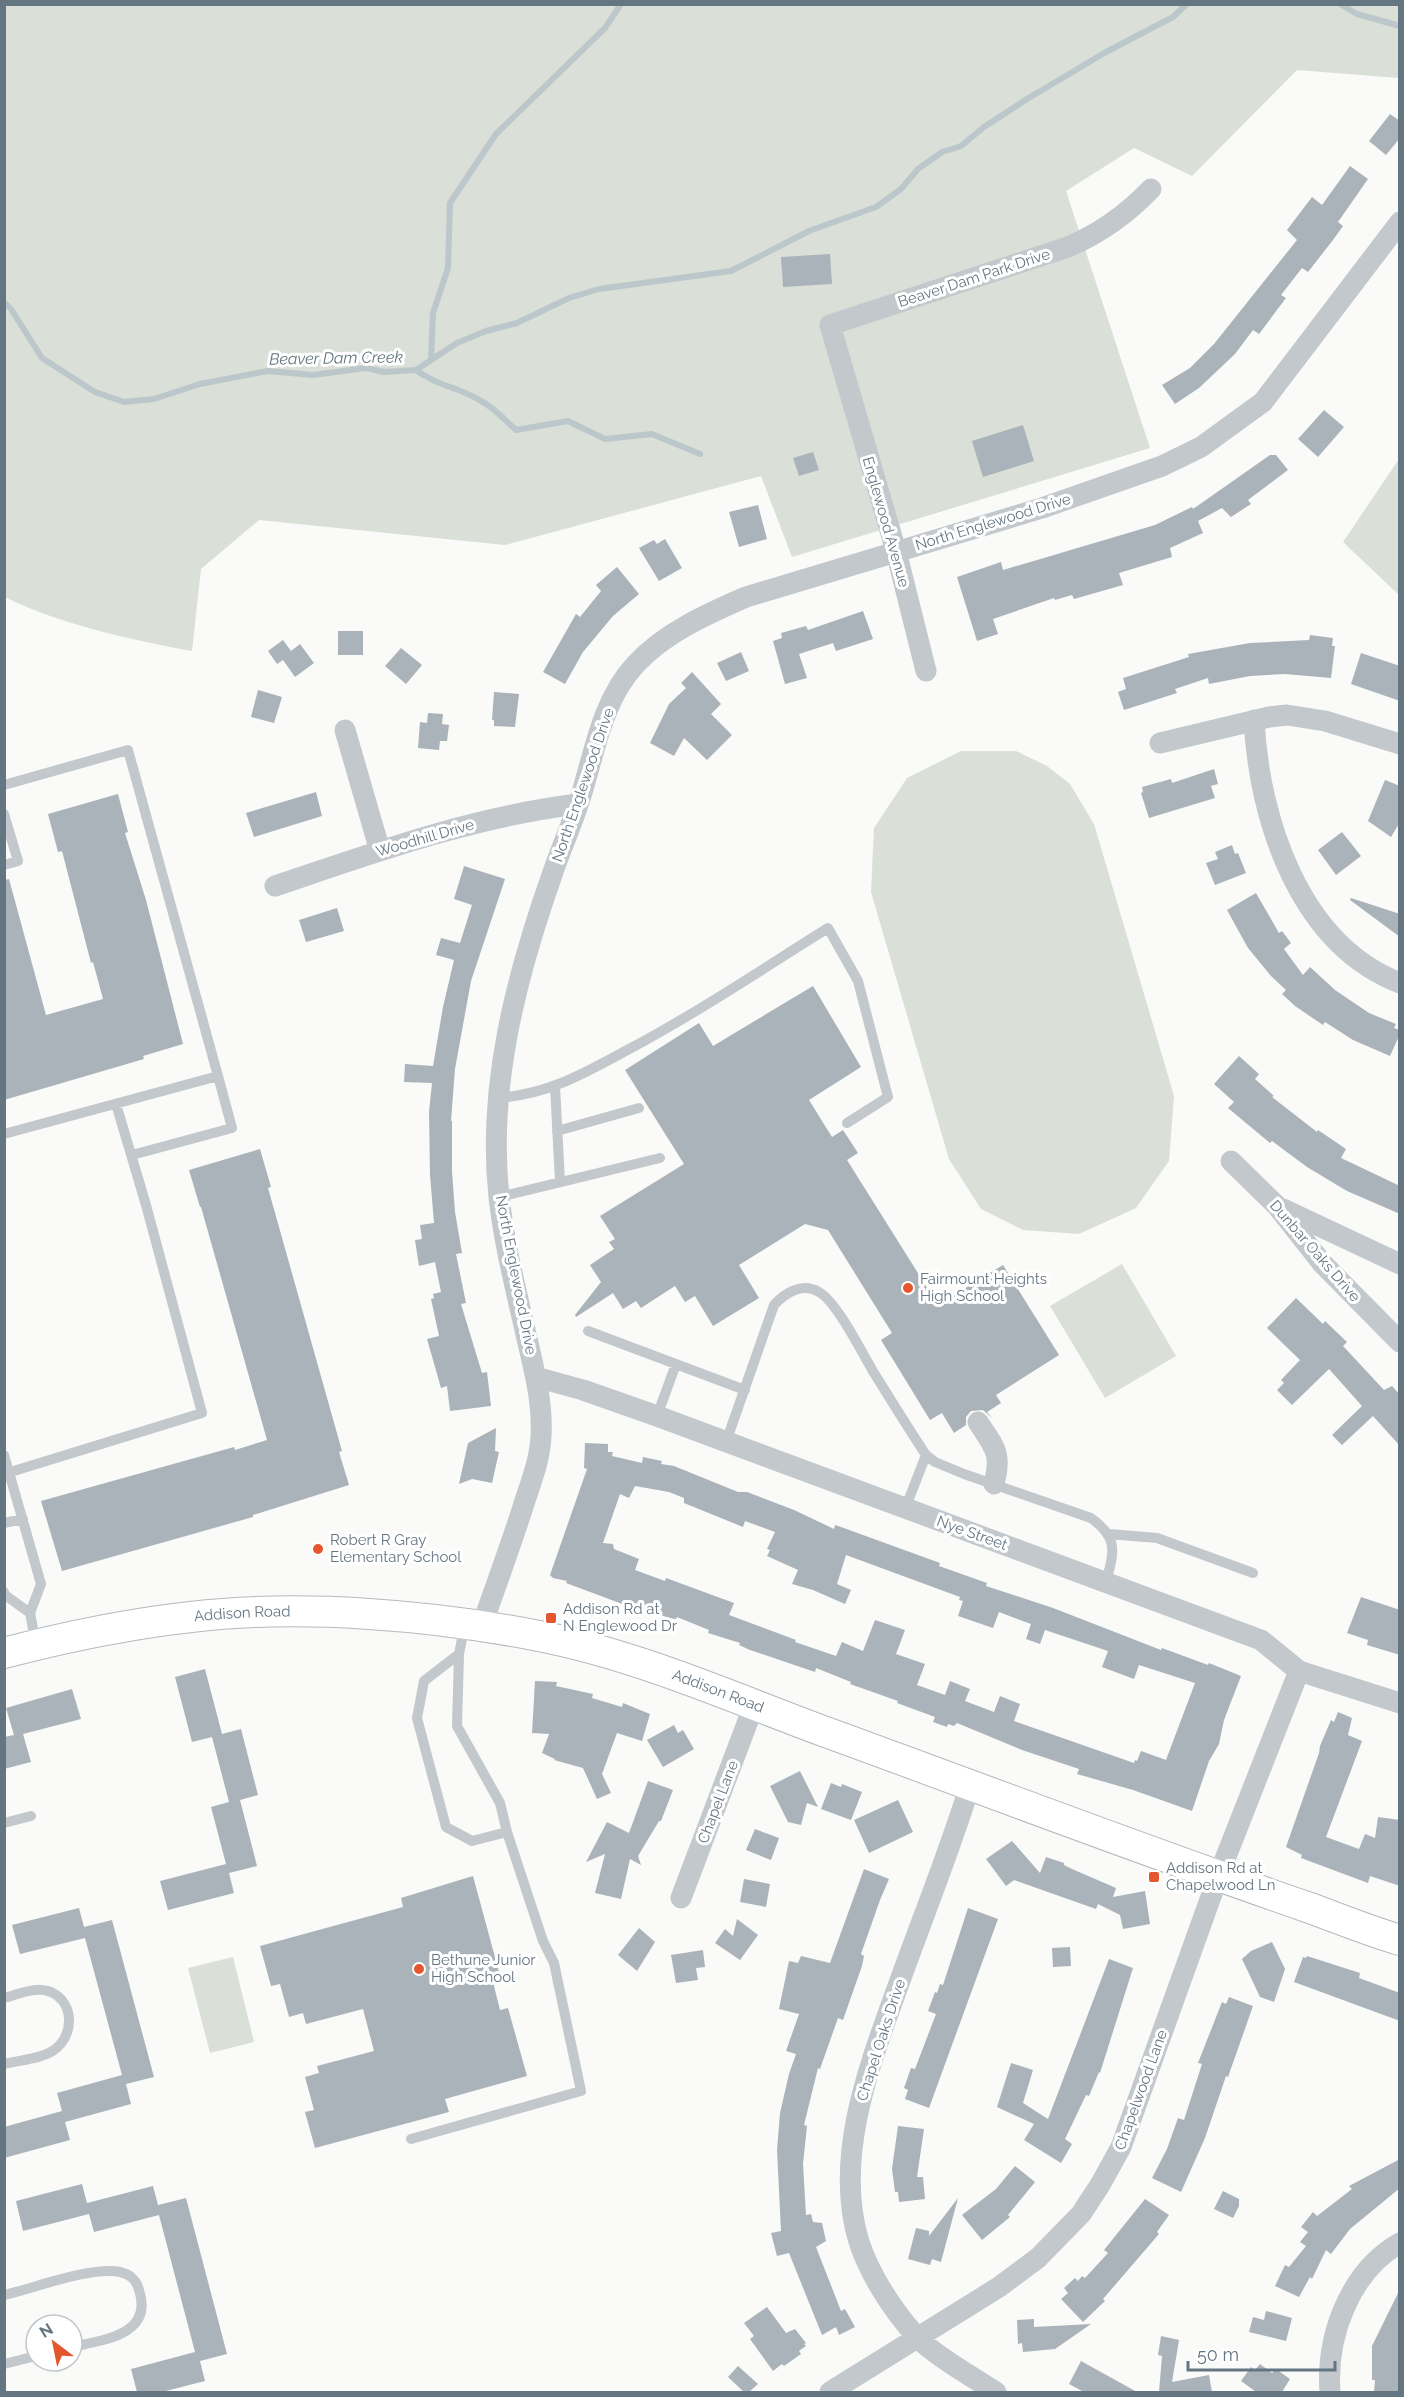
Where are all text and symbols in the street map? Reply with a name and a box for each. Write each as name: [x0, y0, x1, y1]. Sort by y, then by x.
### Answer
street label: Beaver Dam Park Drive: [896, 245, 1052, 311]
water label: Beaver Dam Creek: [269, 347, 404, 369]
street label: Englewood Avenue: [859, 455, 913, 589]
street label: North Englewood Drive: [913, 490, 1073, 554]
street label: North Englewood Drive: [548, 705, 618, 864]
street label: Woodhill Drive: [374, 815, 476, 861]
street label: North Englewood Drive: [492, 1194, 540, 1356]
street label: Dunbar Oaks Drive: [1266, 1197, 1364, 1306]
place label: Fairmount Heights High School: [920, 1270, 1047, 1305]
marker: Fairmount Heights High School: [901, 1281, 915, 1295]
street label: Nye Street: [934, 1512, 1010, 1554]
place label: Robert R Gray Elementary School: [330, 1531, 462, 1566]
marker: Robert R Gray Elementary School: [311, 1542, 325, 1556]
place label: Addison Rd at N Englewood Dr: [563, 1600, 678, 1635]
street label: Addison Road: [193, 1602, 291, 1626]
marker: Addison Rd at N Englewood Dr: [544, 1611, 558, 1625]
street label: Addison Road: [670, 1666, 767, 1717]
street label: Chapel Lane: [694, 1758, 742, 1846]
place label: Addison Rd at Chapelwood Ln: [1166, 1859, 1276, 1894]
marker: Addison Rd at Chapelwood Ln: [1147, 1870, 1161, 1884]
place label: Bethune Junior High School: [431, 1951, 536, 1986]
marker: Bethune Junior High School: [412, 1962, 426, 1976]
street label: Chapel Oaks Drive: [853, 1977, 909, 2103]
street label: Chapelwood Lane: [1111, 2027, 1171, 2153]
north arrow: [24, 2313, 84, 2373]
text: N: [36, 2319, 57, 2342]
scale bar: [1188, 2334, 1335, 2372]
text: 50 m: [1197, 2344, 1239, 2365]

